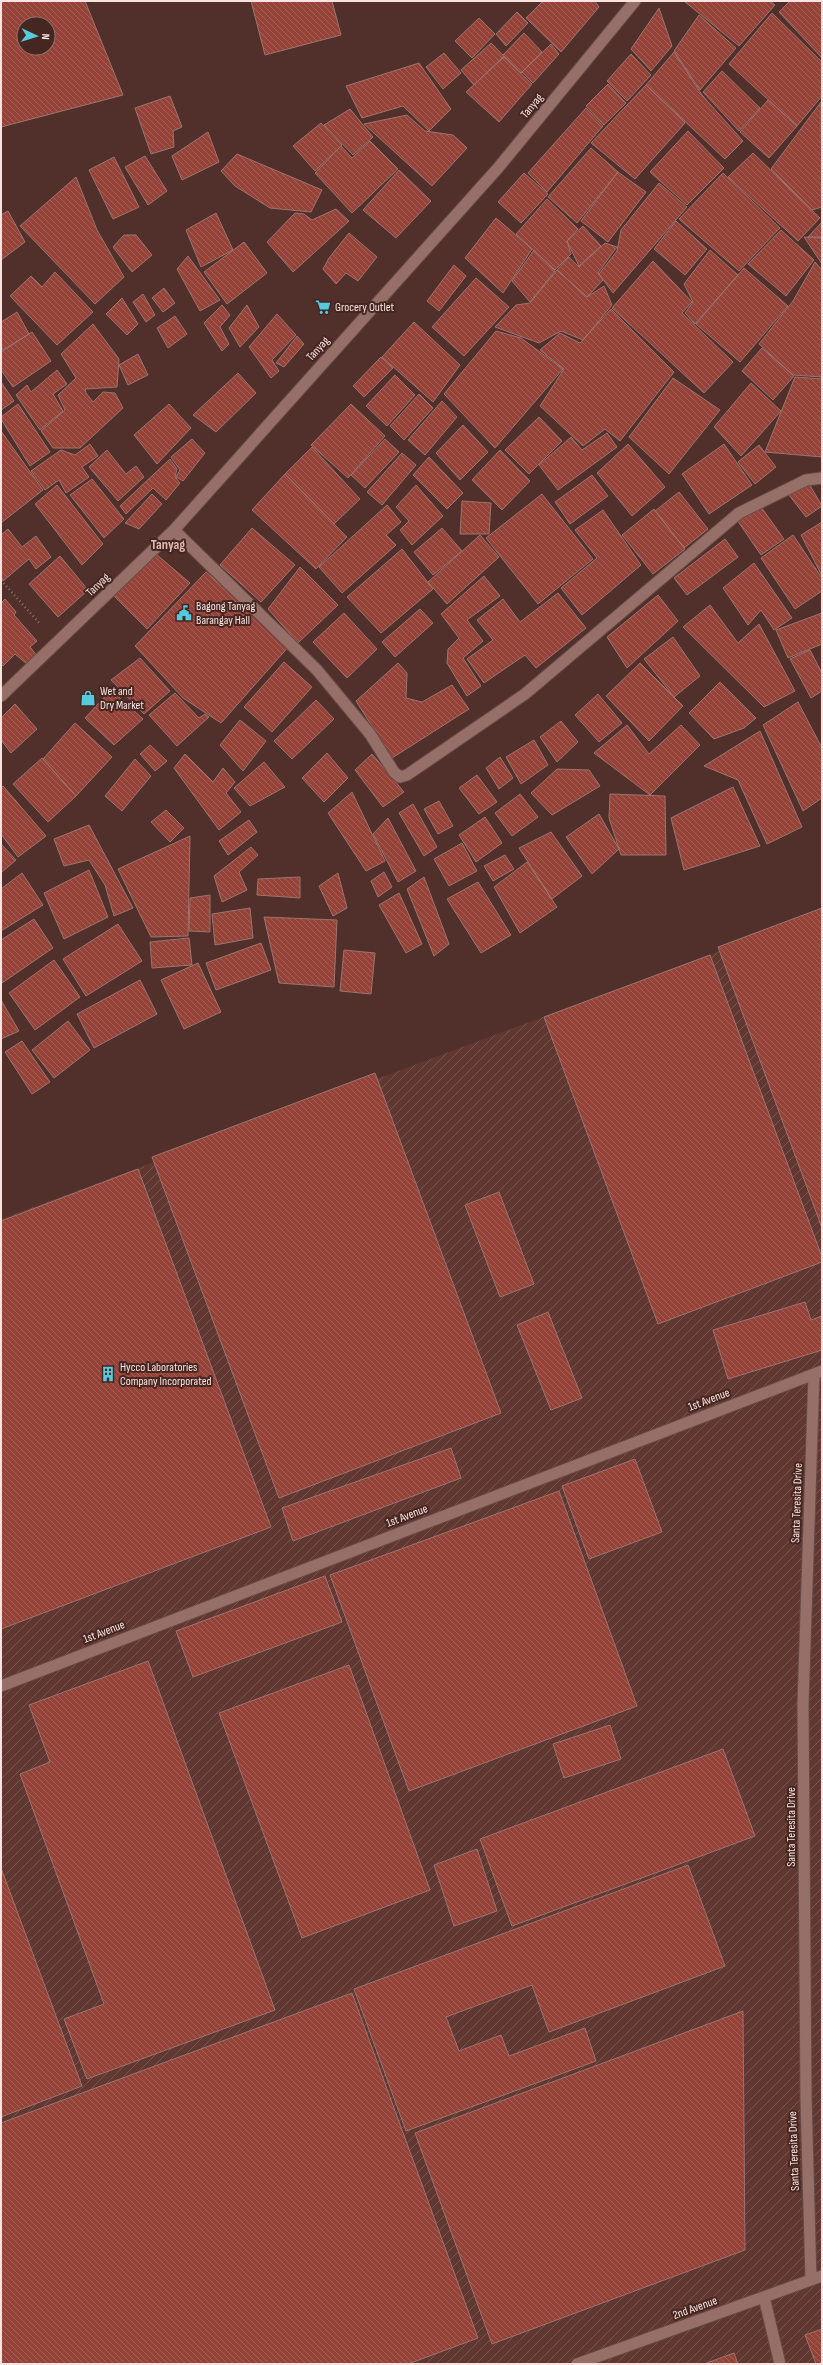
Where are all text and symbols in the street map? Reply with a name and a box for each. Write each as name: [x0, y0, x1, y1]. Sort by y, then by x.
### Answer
north arrow: [16, 16, 56, 56]
text: N: [39, 33, 52, 40]
street label: Tanyag: [517, 90, 547, 121]
supermarket icon: Grocery Outlet: [314, 298, 332, 316]
place label: Grocery Outlet: [335, 300, 395, 315]
street label: Tanyag: [303, 334, 333, 364]
district label: Tanyag: [151, 536, 185, 553]
street label: Tanyag: [83, 570, 113, 600]
place label: Bagong Tanyag Barangay Hall: [196, 599, 255, 628]
public building icon: Bagong Tanyag Barangay Hall: [175, 604, 193, 622]
place label: Wet and Dry Market: [100, 684, 144, 713]
shop icon: Wet and Dry Market: [79, 689, 97, 707]
place label: Hycco Laboratories Company Incorporated: [120, 1360, 212, 1389]
building icon: Hycco Laboratories Company Incorporated: [99, 1365, 117, 1383]
street label: 1st Avenue: [686, 1385, 732, 1415]
street label: Santa Teresita Drive: [788, 1463, 806, 1543]
street label: 1st Avenue: [384, 1501, 430, 1531]
street label: 1st Avenue: [81, 1617, 127, 1647]
street label: Santa Teresita Drive: [784, 1787, 799, 1867]
street label: Santa Teresita Drive: [785, 2111, 803, 2191]
street label: 2nd Avenue: [671, 2293, 719, 2323]

